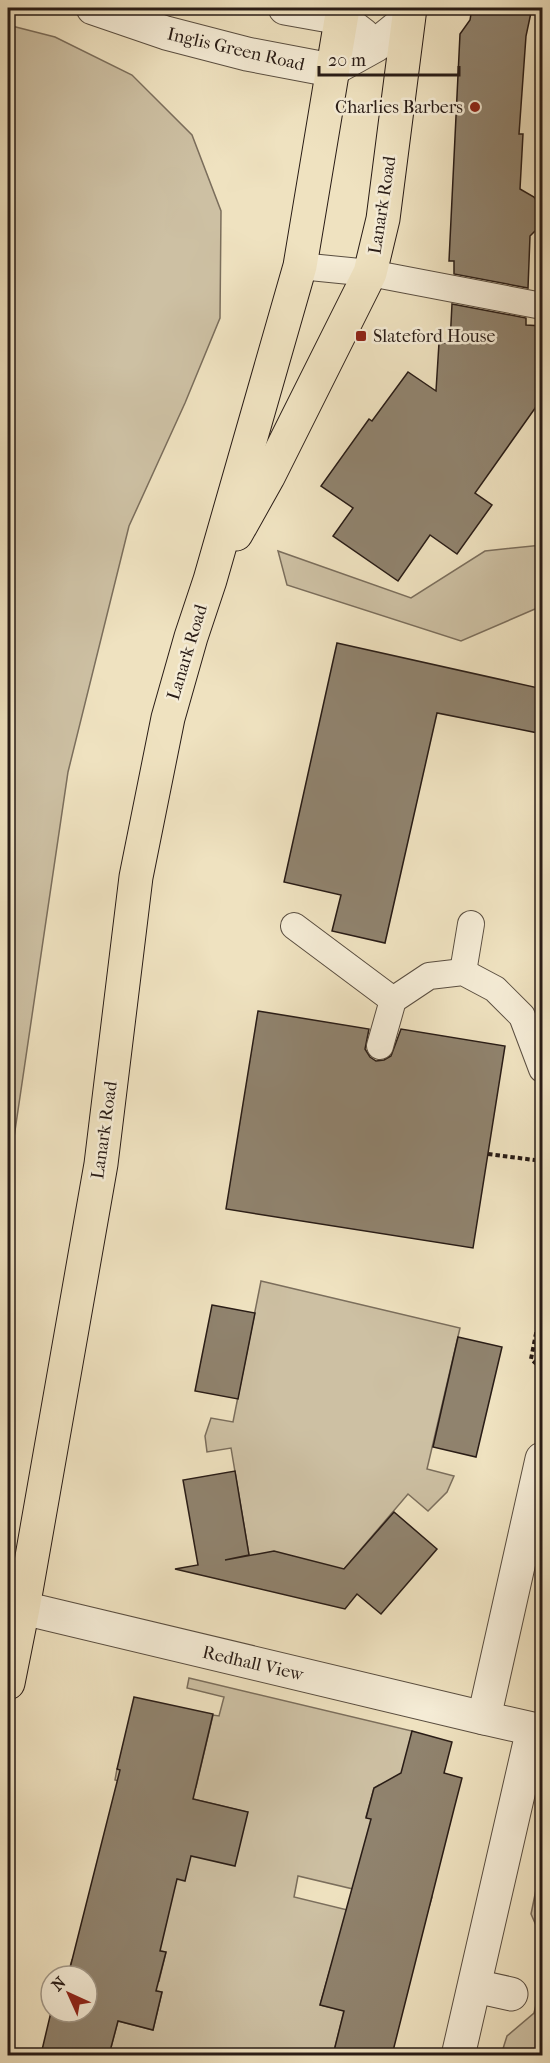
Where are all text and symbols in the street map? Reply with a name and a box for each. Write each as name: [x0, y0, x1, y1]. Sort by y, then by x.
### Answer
street label: Inglis Green Road: [165, 23, 307, 76]
scale bar: [319, 39, 458, 77]
text: 20 m: [328, 50, 366, 71]
place label: Charlies Barbers: [335, 97, 463, 118]
marker: Charlies Barbers: [468, 100, 482, 114]
street label: Lanark Road: [364, 154, 401, 255]
place label: Slateford House: [373, 326, 495, 347]
marker: Slateford House: [354, 329, 368, 343]
street label: Lanark Road: [163, 602, 212, 702]
street label: Lanark Road: [87, 1080, 122, 1180]
street label: Redhall View: [200, 1642, 306, 1685]
north arrow: [39, 1964, 99, 2024]
text: N: [48, 1972, 70, 1995]

